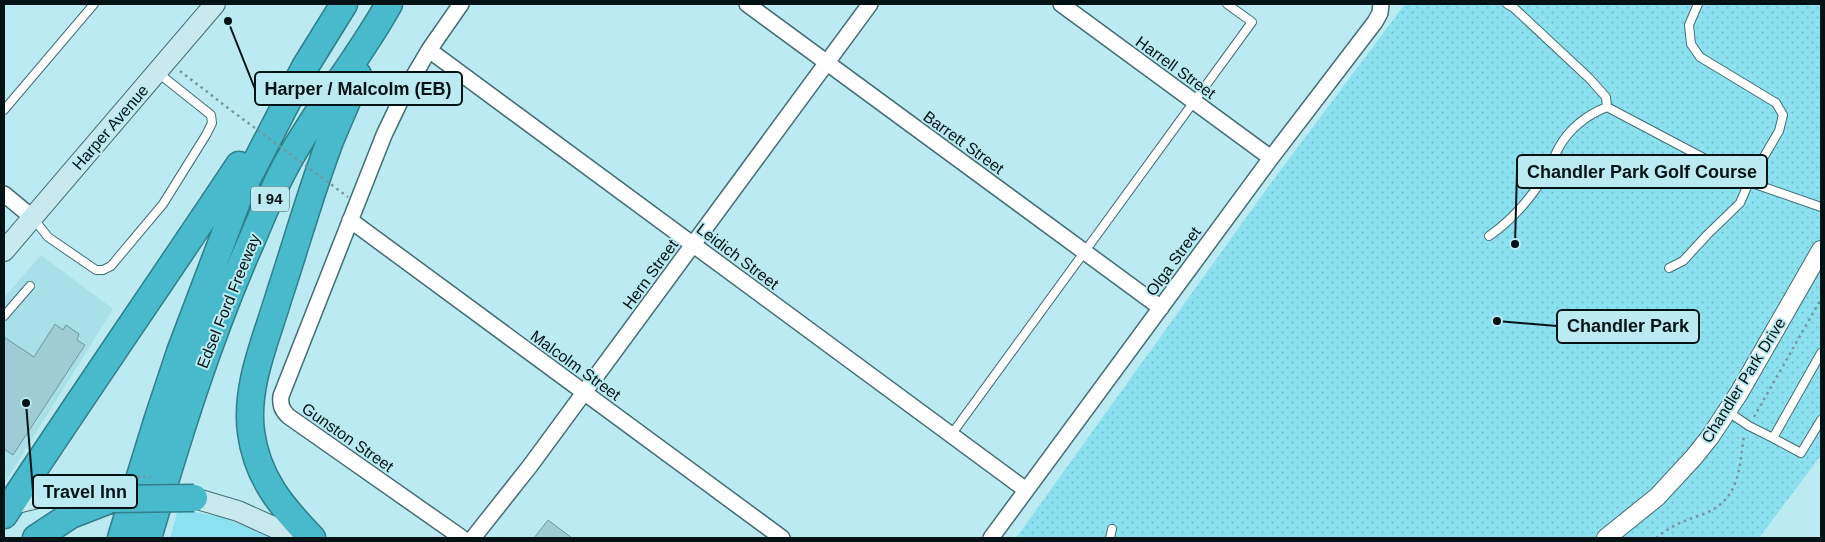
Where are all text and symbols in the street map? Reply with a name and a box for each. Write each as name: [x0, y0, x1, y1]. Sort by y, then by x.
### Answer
street label: Harrell Street: [1133, 33, 1219, 102]
callout: Harper / Malcolm (EB): [255, 72, 462, 105]
text: Harper / Malcolm (EB): [264, 79, 452, 99]
street label: Harper Avenue: [69, 82, 152, 173]
street label: Barrett Street: [920, 108, 1008, 178]
callout: Chandler Park Golf Course: [1517, 155, 1767, 188]
text: Chandler Park Golf Course: [1527, 162, 1757, 182]
road number: I 94: [251, 186, 289, 212]
street label: Leidich Street: [694, 220, 782, 293]
street label: Olga Street: [1143, 223, 1204, 299]
street label: Edsel Ford Freeway: [194, 232, 263, 371]
street label: Hern Street: [619, 236, 682, 312]
callout: Chandler Park: [1557, 310, 1699, 343]
street label: Chandler Park Drive: [1698, 315, 1789, 446]
text: Chandler Park: [1567, 316, 1690, 336]
street label: Malcolm Street: [528, 327, 624, 404]
street label: Gunston Street: [299, 400, 397, 476]
callout: Travel Inn: [33, 475, 137, 508]
text: Travel Inn: [43, 482, 127, 502]

